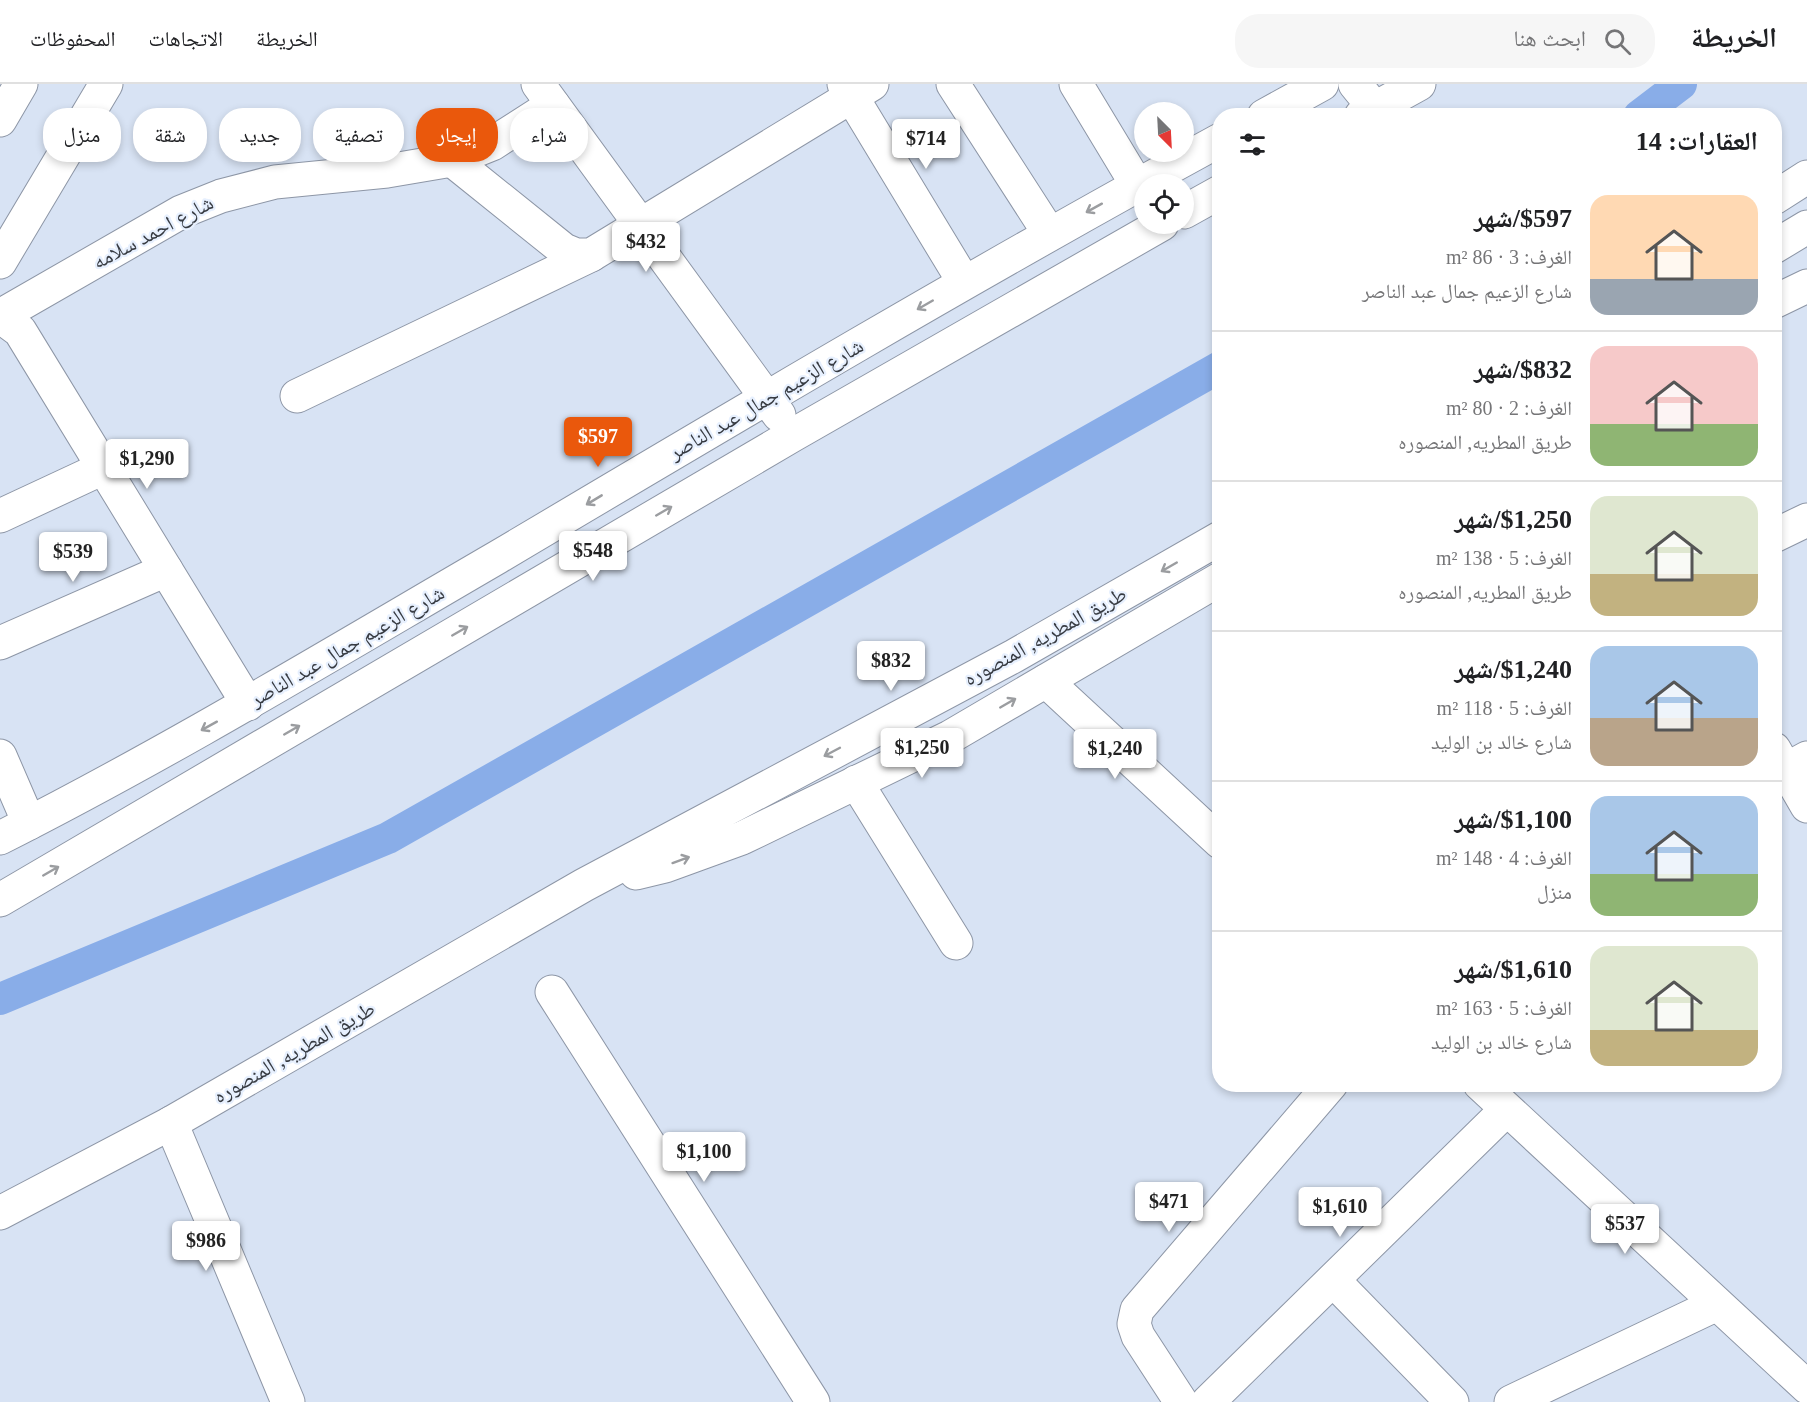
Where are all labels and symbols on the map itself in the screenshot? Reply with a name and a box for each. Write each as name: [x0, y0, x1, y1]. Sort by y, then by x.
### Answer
north arrow: [1134, 102, 1194, 162]
pin: $714: [890, 119, 962, 170]
street label: شارع احمد سلامه: [89, 190, 218, 275]
one-way arrow: [1086, 203, 1104, 214]
pin: $432: [610, 222, 682, 273]
one-way arrow: [917, 300, 934, 312]
street label: شارع الزعيم جمال عبد الناصر: [664, 333, 868, 467]
pin: $597: [562, 417, 634, 468]
pin: $1,290: [98, 439, 196, 490]
one-way arrow: [586, 494, 603, 506]
one-way arrow: [655, 504, 672, 516]
pin: $548: [557, 531, 629, 582]
pin: $539: [37, 532, 109, 583]
one-way arrow: [1161, 561, 1178, 573]
street label: شارع الزعيم جمال عبد الناصر: [245, 580, 449, 714]
street label: طريق المطريه, المنصوره: [959, 581, 1131, 692]
one-way arrow: [451, 625, 468, 637]
pin: $832: [855, 641, 927, 692]
one-way arrow: [999, 697, 1016, 709]
one-way arrow: [201, 720, 218, 732]
one-way arrow: [283, 723, 300, 735]
pin: $1,250: [873, 728, 971, 779]
pin: $1,240: [1066, 729, 1164, 780]
one-way arrow: [824, 747, 842, 758]
one-way arrow: [671, 853, 690, 864]
one-way arrow: [42, 864, 59, 876]
street label: طريق المطريه, المنصوره: [209, 996, 379, 1109]
pin: $1,100: [655, 1132, 753, 1183]
pin: $471: [1133, 1182, 1205, 1233]
pin: $1,610: [1291, 1187, 1389, 1238]
pin: $537: [1589, 1204, 1661, 1255]
pin: $986: [170, 1221, 242, 1272]

